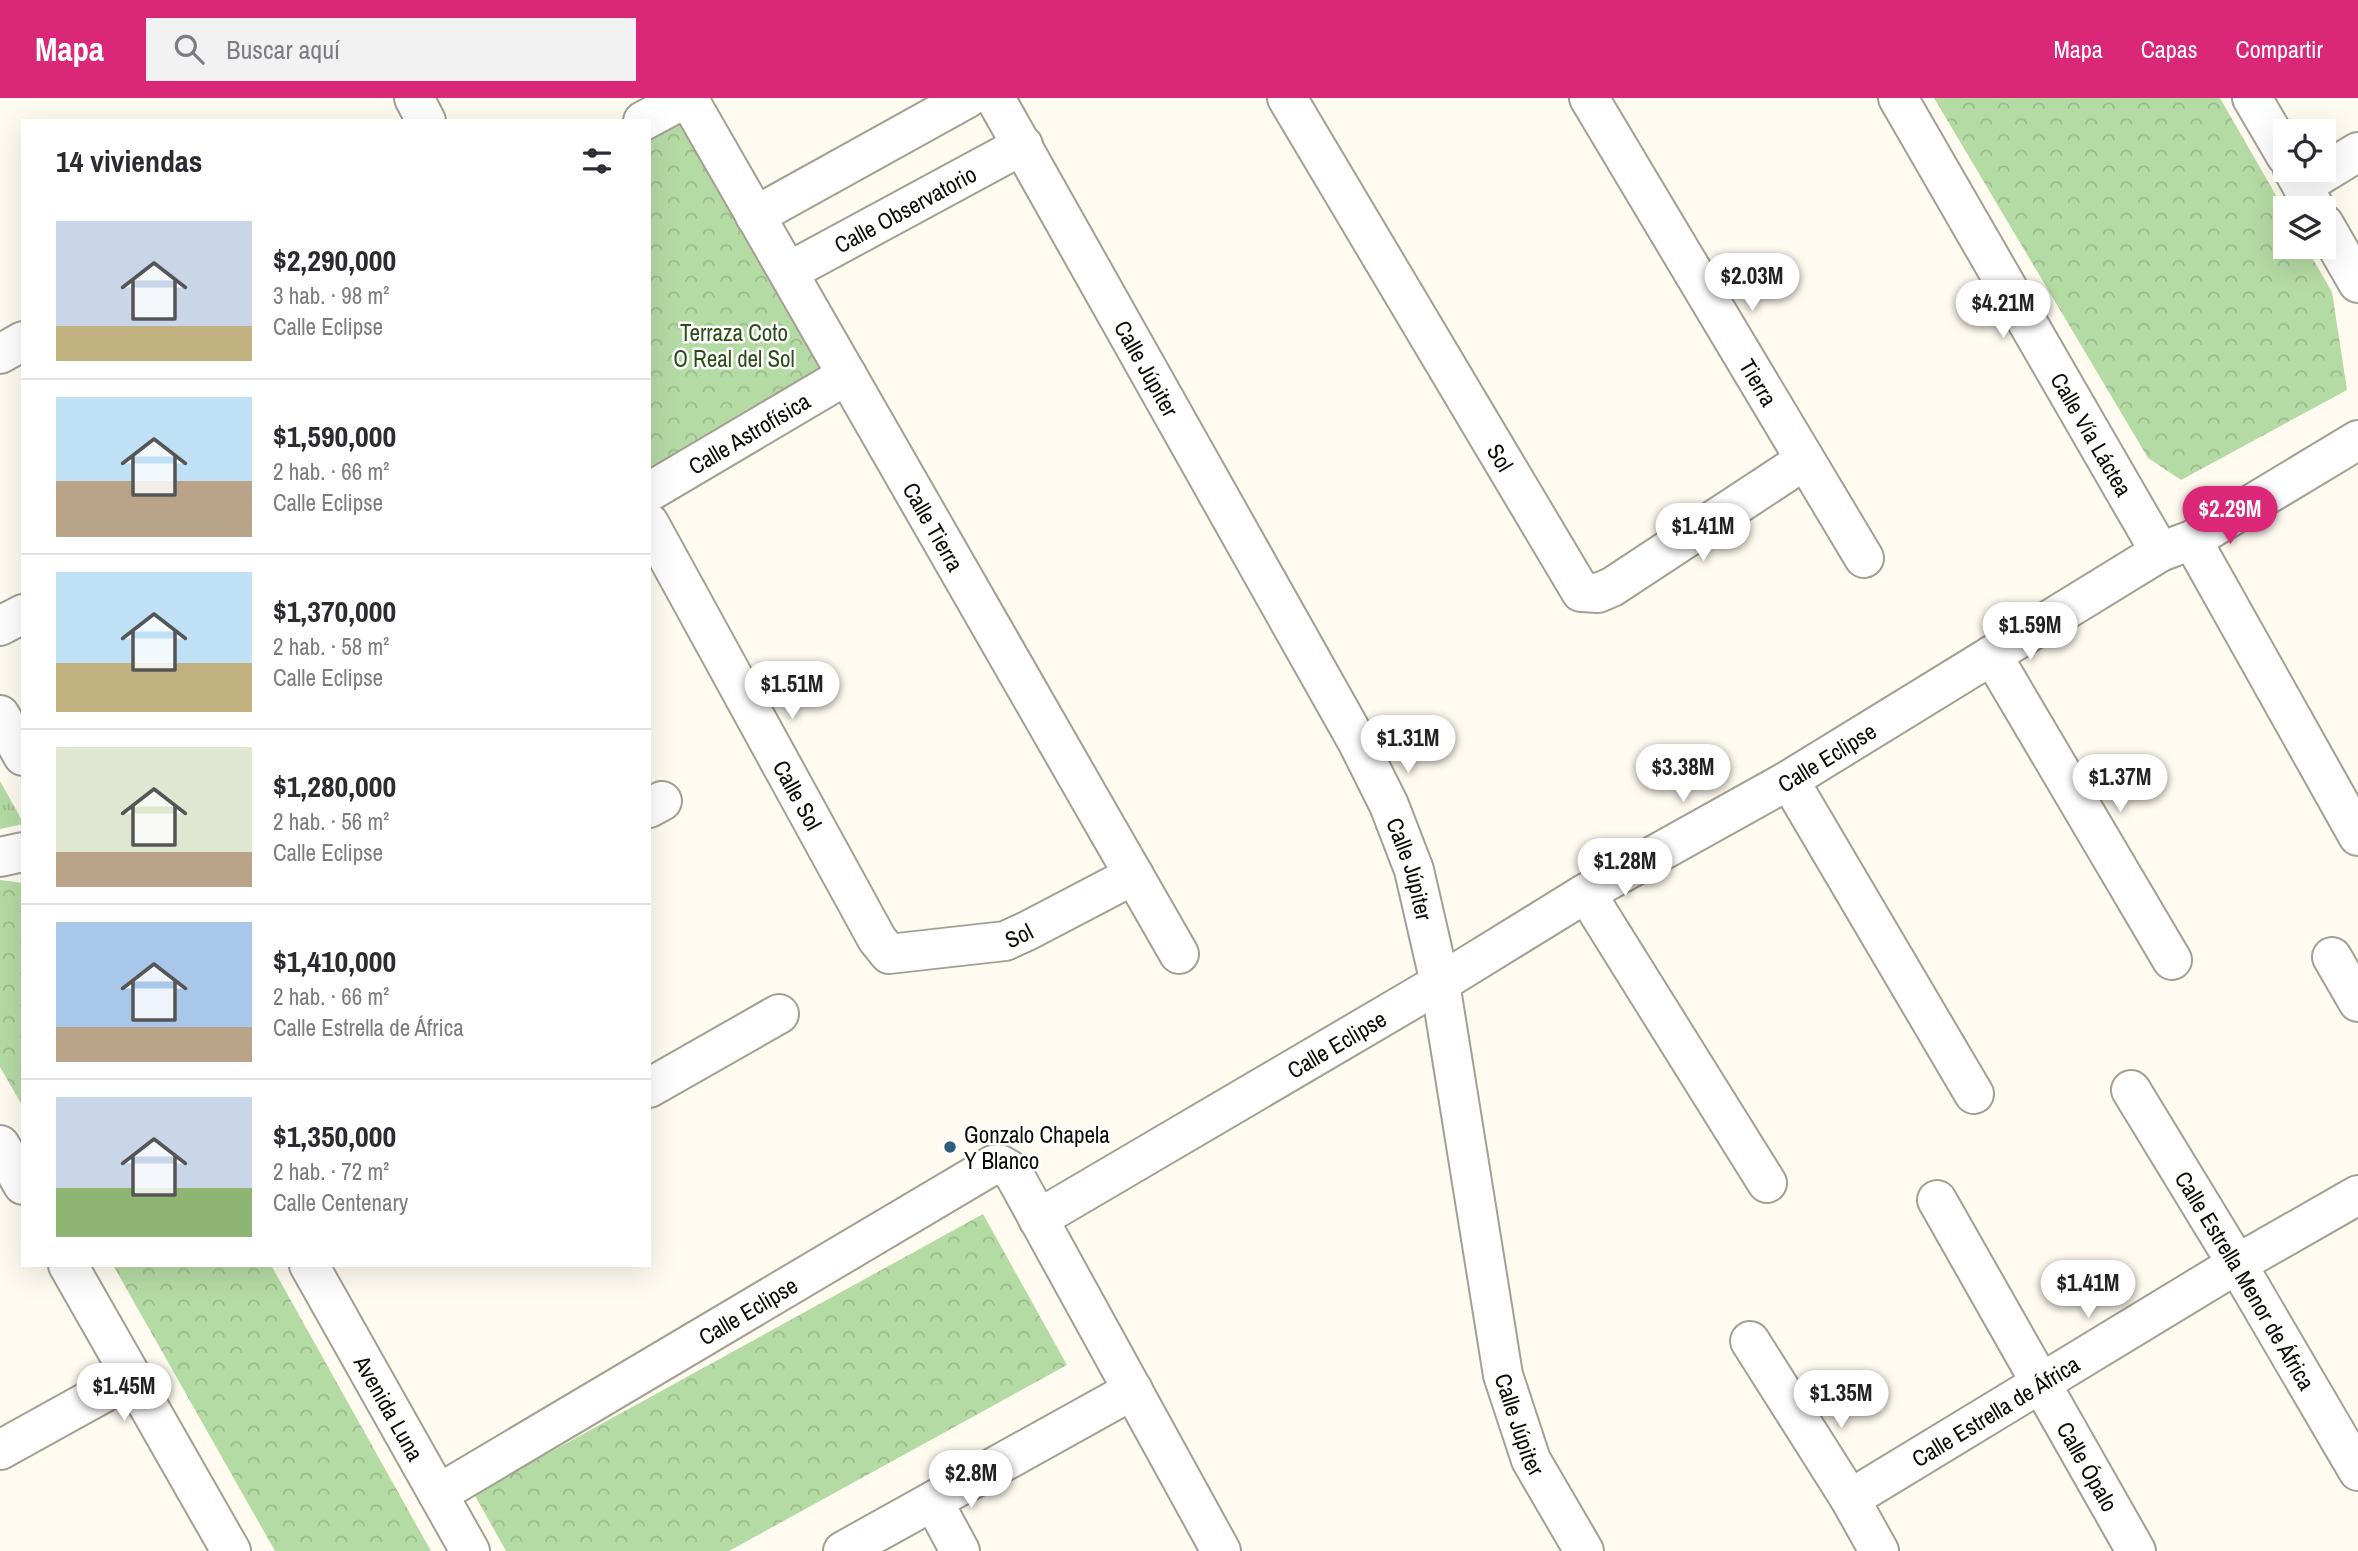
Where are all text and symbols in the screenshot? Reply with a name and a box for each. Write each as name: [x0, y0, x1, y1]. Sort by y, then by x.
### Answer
search box: [146, 18, 636, 81]
text: Mapa: [35, 27, 104, 71]
icon: search: [170, 30, 208, 68]
text: Buscar aquí: [226, 32, 340, 67]
text: Mapa: [2053, 33, 2103, 65]
text: Capas: [2141, 33, 2198, 65]
text: Compartir: [2236, 33, 2323, 65]
map controls: [2273, 119, 2336, 259]
button: locate: [2273, 119, 2336, 182]
text: 14 viviendas: [56, 141, 202, 181]
icon: filters: [578, 142, 616, 180]
street label: Calle Observatorio: [828, 158, 982, 260]
button: layers: [2273, 196, 2336, 259]
text: $2,290,000: [273, 240, 396, 280]
icon: home: [112, 249, 196, 333]
pin: $2.03M: [1695, 254, 1809, 313]
text: $2.03M: [1721, 260, 1783, 291]
text: 3 hab. · 98 m²: [273, 280, 389, 311]
pin: $4.21M: [1946, 280, 2060, 340]
text: $4.21M: [1972, 287, 2034, 318]
text: Calle Eclipse: [273, 311, 383, 342]
street label: Calle Júpiter: [1108, 314, 1187, 423]
park label: Terraza Coto O Real del Sol: [673, 317, 795, 374]
street label: Tierra: [1733, 353, 1785, 412]
street label: Calle Vía Láctea: [2044, 366, 2140, 502]
street label: Calle Astrofísica: [682, 385, 816, 481]
text: $1,590,000: [273, 416, 396, 456]
icon: home: [112, 425, 196, 509]
street label: Sol: [1480, 438, 1521, 477]
text: 2 hab. · 66 m²: [273, 456, 389, 487]
street label: Calle Tierra: [896, 476, 972, 577]
pin: $2.29M: [2173, 486, 2287, 546]
text: Calle Eclipse: [273, 487, 383, 518]
text: $2.29M: [2199, 493, 2261, 524]
pin: $1.41M: [1646, 504, 1760, 563]
text: $1.41M: [1672, 510, 1734, 541]
text: $1,370,000: [273, 591, 396, 631]
icon: home: [112, 600, 196, 684]
pin: $1.59M: [1973, 602, 2087, 662]
text: $1.59M: [1999, 609, 2061, 640]
text: 2 hab. · 58 m²: [273, 631, 389, 662]
text: Calle Eclipse: [273, 662, 383, 693]
pin: $1.51M: [735, 662, 849, 721]
text: $1.51M: [761, 668, 823, 699]
street label: Calle Eclipse: [1772, 715, 1882, 799]
pin: $1.31M: [1351, 716, 1465, 775]
text: $1.31M: [1377, 722, 1439, 753]
pin: $3.38M: [1626, 744, 1740, 804]
text: $3.38M: [1652, 751, 1714, 782]
street label: Calle Sol: [766, 754, 830, 835]
pin: $1.37M: [2063, 754, 2177, 814]
text: $1.37M: [2089, 761, 2151, 792]
text: $1,280,000: [273, 766, 396, 806]
icon: home: [112, 775, 196, 859]
text: 2 hab. · 56 m²: [273, 806, 389, 837]
street label: Calle Júpiter: [1380, 813, 1441, 924]
text: Calle Eclipse: [273, 837, 383, 868]
pin: $1.28M: [1568, 838, 1682, 898]
text: $1.28M: [1594, 845, 1656, 876]
street label: Sol: [1000, 915, 1038, 955]
text: $1,410,000: [273, 941, 396, 981]
icon: home: [112, 950, 196, 1034]
text: 2 hab. · 66 m²: [273, 981, 389, 1012]
street label: Calle Eclipse: [1281, 1003, 1392, 1085]
text: Calle Estrella de África: [273, 1012, 464, 1043]
text: $1,350,000: [273, 1116, 396, 1156]
place label: Gonzalo Chapela Y Blanco: [964, 1119, 1110, 1176]
icon: home: [112, 1125, 196, 1209]
marker: Gonzalo Chapela Y Blanco: [942, 1139, 958, 1155]
text: 2 hab. · 72 m²: [273, 1156, 389, 1187]
street label: Calle Estrella Menor de África: [2168, 1165, 2323, 1396]
text: Calle Centenary: [273, 1187, 408, 1218]
pin: $1.41M: [2031, 1260, 2145, 1320]
text: $1.41M: [2057, 1267, 2119, 1298]
street label: Calle Eclipse: [692, 1269, 803, 1352]
street label: Calle Estrella de África: [1906, 1348, 2085, 1474]
street label: Avenida Luna: [347, 1349, 432, 1467]
pin: $1.45M: [67, 1364, 181, 1423]
street label: Calle Júpiter: [1488, 1369, 1553, 1482]
text: $1.45M: [93, 1370, 155, 1401]
pin: $1.35M: [1784, 1370, 1898, 1430]
text: $1.35M: [1810, 1377, 1872, 1408]
street label: Calle Ópalo: [2050, 1416, 2126, 1517]
pin: $2.8M: [922, 1450, 1020, 1510]
text: $2.8M: [945, 1457, 997, 1488]

